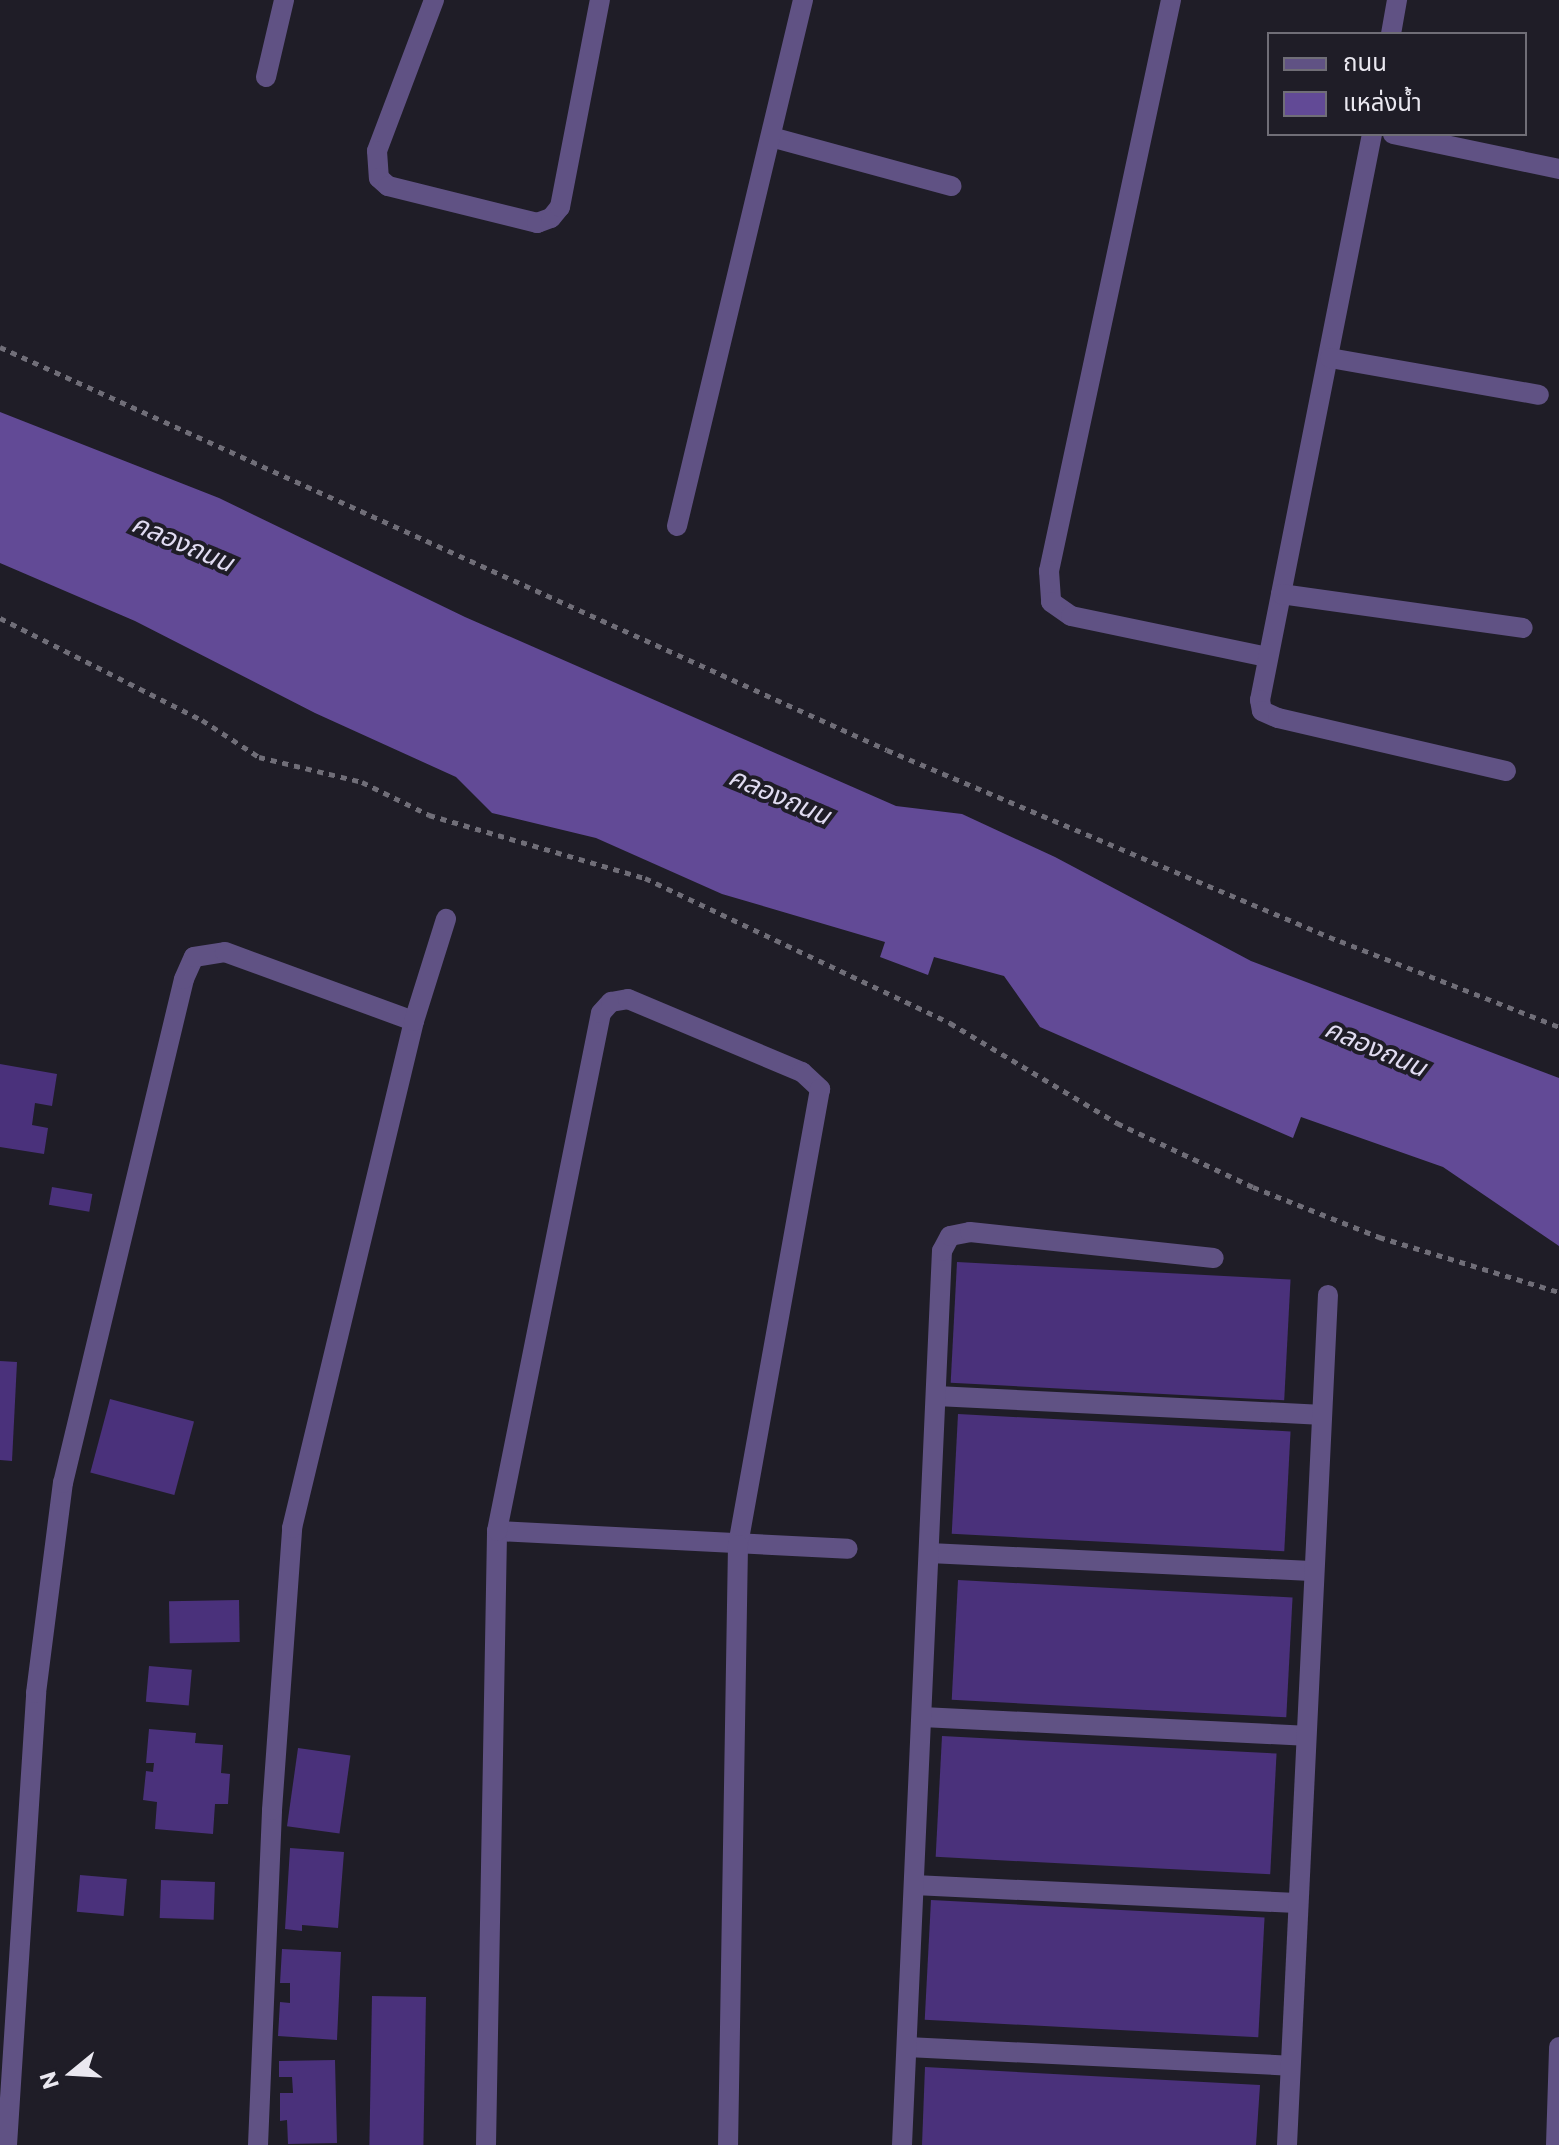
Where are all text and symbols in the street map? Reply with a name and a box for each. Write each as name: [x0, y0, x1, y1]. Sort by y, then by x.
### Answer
legend: [1267, 32, 1527, 136]
text: ถนน: [1343, 47, 1387, 76]
text: แหล่งน้ำ: [1343, 87, 1422, 116]
water label: คลองถนน: [128, 507, 238, 577]
water label: คลองถนน: [725, 760, 835, 830]
water label: คลองถนน: [1321, 1012, 1431, 1082]
north arrow: [32, 2033, 112, 2113]
text: N: [33, 2069, 64, 2093]

